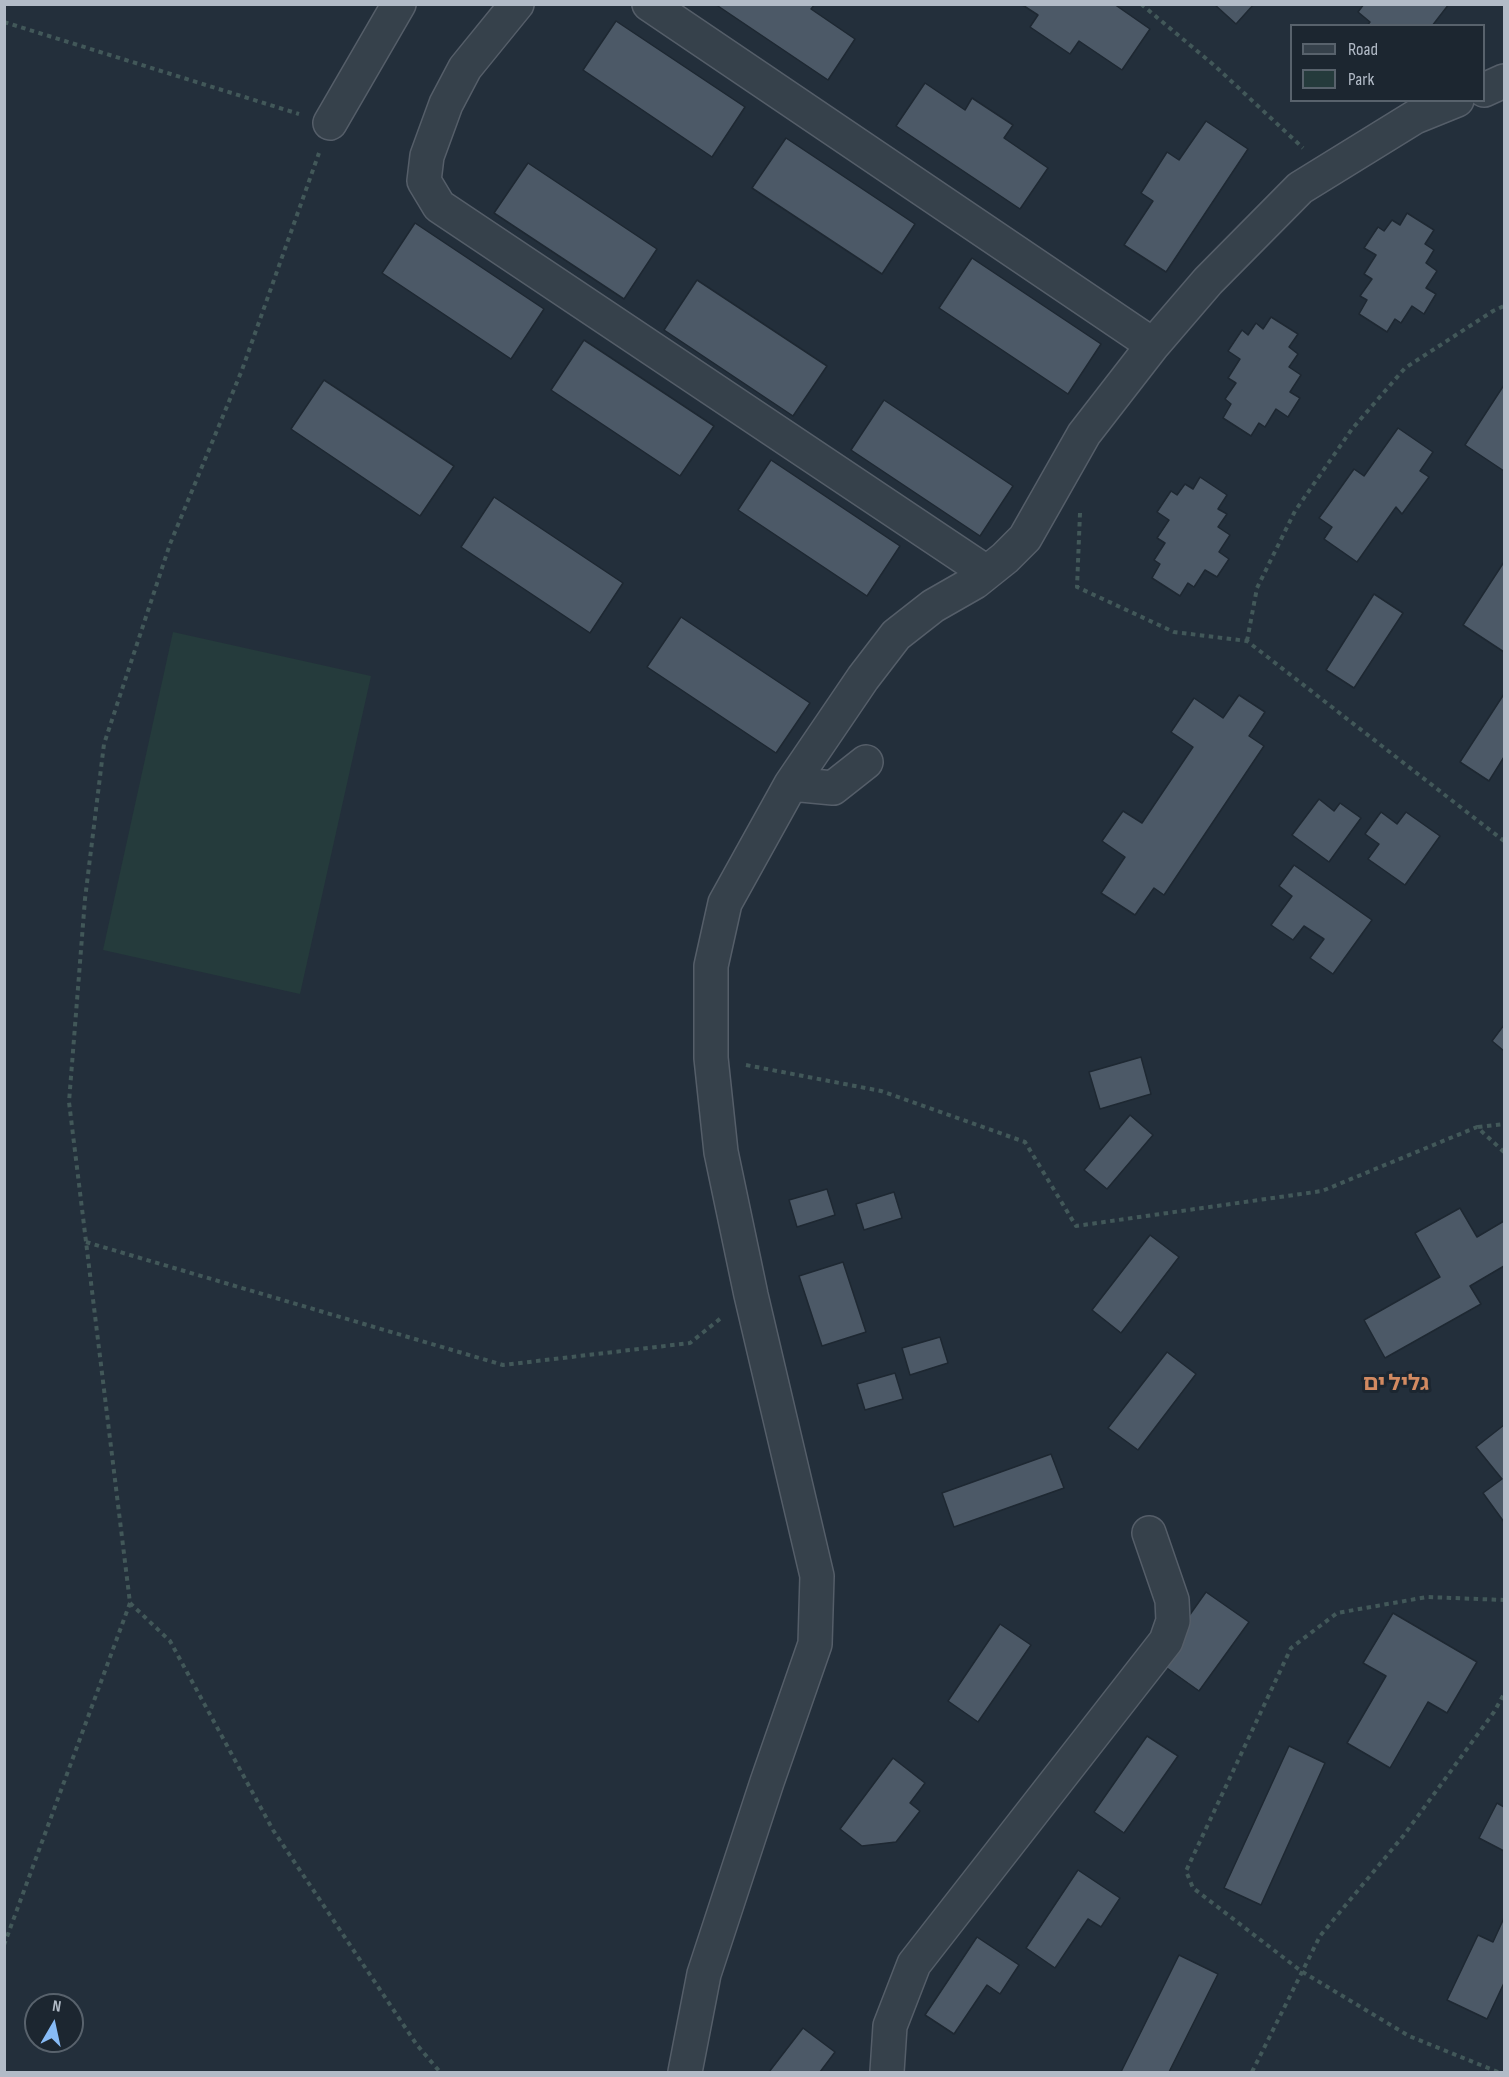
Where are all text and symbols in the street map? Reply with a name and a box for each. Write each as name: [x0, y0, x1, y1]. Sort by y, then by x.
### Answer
legend: [1290, 24, 1485, 102]
text: Road: [1348, 39, 1378, 60]
text: Park: [1348, 69, 1374, 90]
district label: גליל ים: [1363, 1371, 1429, 1397]
north arrow: [24, 1993, 84, 2053]
text: N: [51, 1997, 62, 2017]

